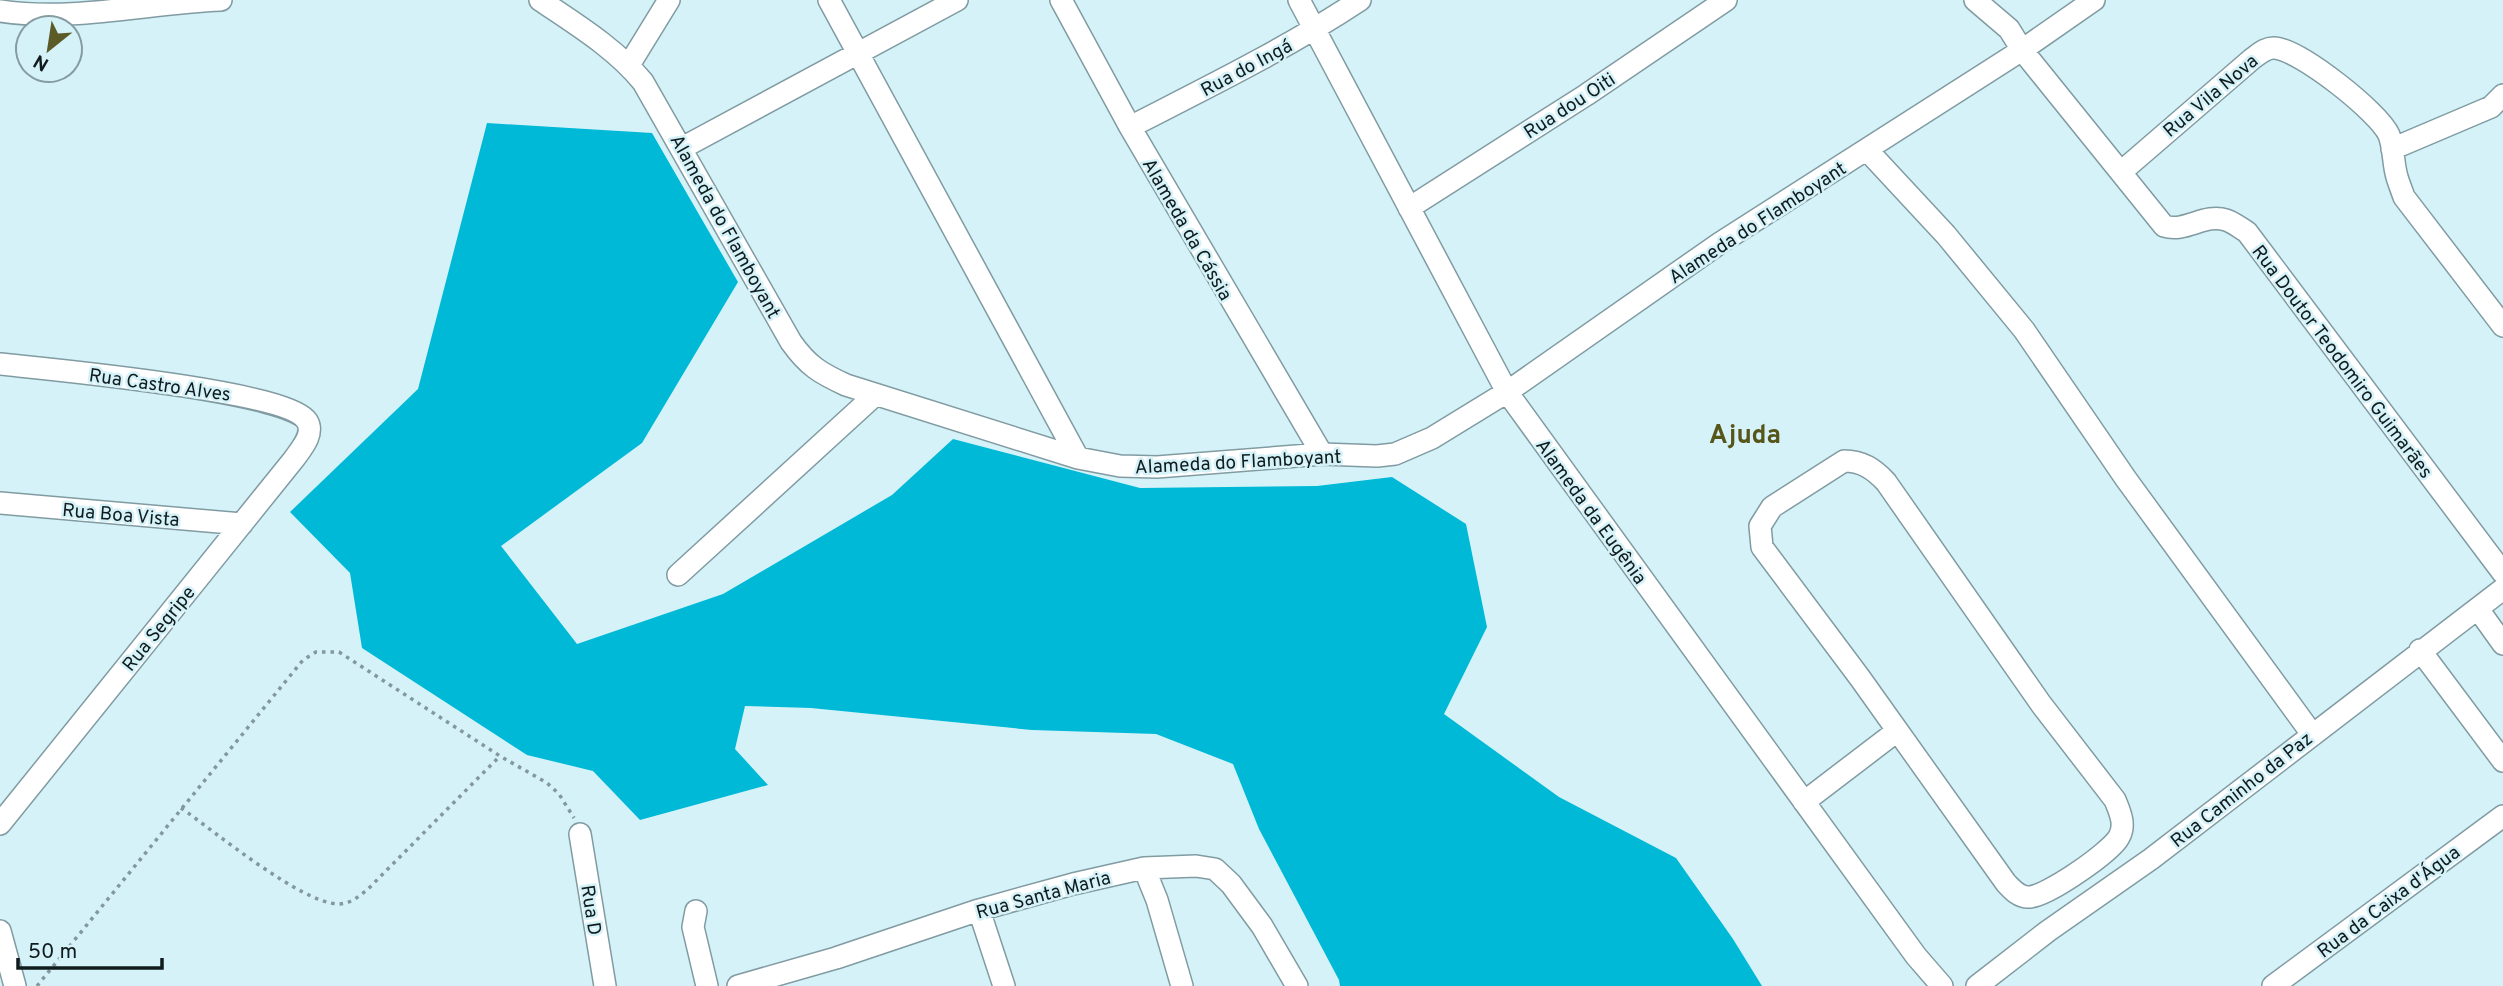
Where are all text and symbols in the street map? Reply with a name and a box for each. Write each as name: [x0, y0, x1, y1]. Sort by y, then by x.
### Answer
north arrow: [14, 14, 84, 84]
street label: Rua do Ingá: [1197, 35, 1297, 103]
text: N: [30, 48, 53, 76]
street label: Rua Vila Nova: [2159, 50, 2264, 143]
street label: Rua dou Oiti: [1520, 68, 1620, 145]
street label: Alameda do Flamboyant: [664, 131, 785, 323]
street label: Alameda da Cássia: [1136, 155, 1237, 305]
street label: Alameda do Flamboyant: [1665, 157, 1851, 290]
street label: Rua Doutor Teodomiro Guimarães: [2246, 241, 2437, 484]
street label: Rua Castro Alves: [87, 364, 232, 408]
district label: Ajuda: [1709, 420, 1781, 453]
street label: Alameda da Eugênia: [1530, 435, 1651, 590]
street label: Alameda do Flamboyant: [1134, 446, 1342, 480]
street label: Rua Boa Vista: [61, 499, 181, 533]
street label: Rua Segripe: [118, 582, 201, 677]
street label: Rua Caminho da Paz: [2166, 728, 2318, 854]
street label: Rua da Caixa d'Água: [2312, 840, 2465, 964]
street label: Rua Santa Maria: [974, 866, 1113, 925]
street label: Rua D: [574, 883, 606, 937]
scale bar: [18, 926, 161, 970]
text: 50 m: [28, 939, 77, 966]

